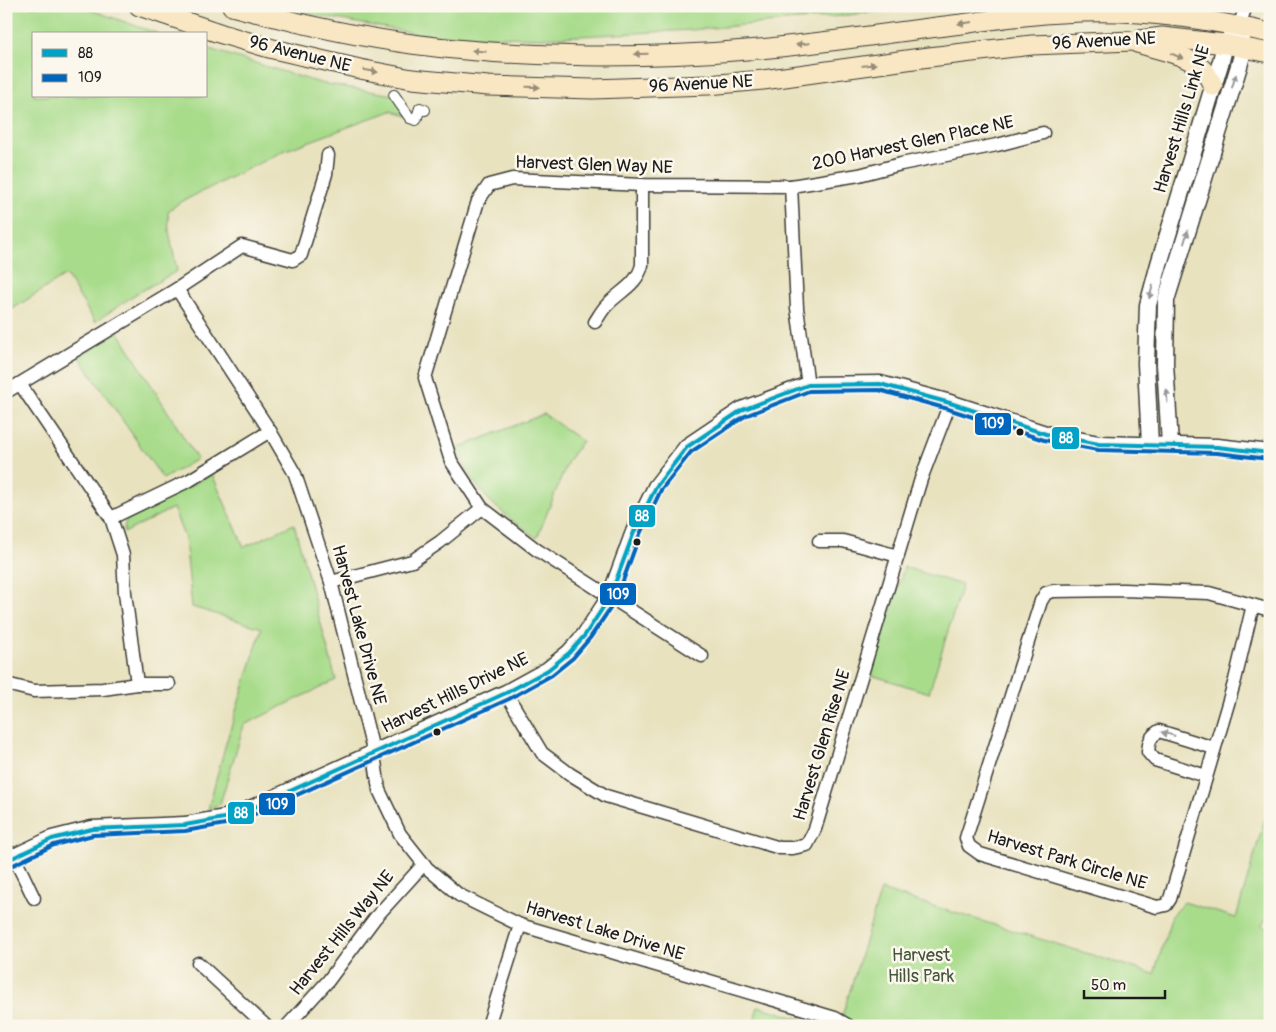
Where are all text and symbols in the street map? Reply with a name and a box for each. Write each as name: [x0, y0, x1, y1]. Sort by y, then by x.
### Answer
one-way arrow: [956, 19, 972, 27]
street label: 96 Avenue NE: [1051, 27, 1157, 55]
street label: 96 Avenue NE: [247, 30, 353, 78]
legend: [32, 32, 208, 98]
one-way arrow: [795, 40, 811, 48]
street label: Harvest Hills Link NE: [1149, 42, 1215, 196]
text: 88: [78, 44, 94, 63]
one-way arrow: [471, 47, 487, 55]
one-way arrow: [633, 50, 649, 58]
one-way arrow: [1170, 53, 1185, 60]
one-way arrow: [861, 61, 877, 69]
text: 109: [78, 68, 102, 87]
one-way arrow: [364, 68, 380, 76]
street label: 96 Avenue NE: [648, 70, 754, 98]
one-way arrow: [1231, 74, 1239, 89]
one-way arrow: [525, 83, 541, 91]
street label: 200 Harvest Glen Place NE: [810, 110, 1016, 176]
street label: Harvest Glen Way NE: [515, 151, 673, 179]
one-way arrow: [1183, 229, 1190, 244]
one-way arrow: [1147, 285, 1155, 300]
one-way arrow: [1163, 388, 1171, 404]
line badge: 109: [974, 412, 1012, 436]
text: 109: [982, 415, 1004, 432]
line badge: 88: [1051, 426, 1080, 450]
unlabelled marker: [1015, 427, 1025, 437]
text: 88: [1059, 430, 1073, 447]
line badge: 88: [628, 504, 656, 528]
text: 88: [635, 508, 649, 525]
unlabelled marker: [632, 537, 642, 547]
street label: Harvest Lake Drive NE: [327, 542, 391, 708]
line badge: 109: [599, 582, 637, 606]
text: 109: [607, 586, 629, 603]
street label: Harvest Hills Drive NE: [377, 647, 533, 739]
street label: Harvest Glen Rise NE: [788, 667, 856, 823]
unlabelled marker: [432, 727, 442, 737]
one-way arrow: [1160, 730, 1175, 738]
line badge: 109: [258, 792, 296, 816]
text: 109: [266, 796, 288, 813]
line badge: 88: [227, 801, 255, 825]
text: 88: [234, 805, 248, 822]
street label: Harvest Park Circle NE: [984, 825, 1150, 895]
street label: Harvest Hills Way NE: [284, 866, 400, 1000]
street label: Harvest Lake Drive NE: [523, 896, 687, 966]
park label: Harvest Hills Park: [888, 944, 955, 988]
scale bar: [1084, 967, 1165, 999]
text: 50 m: [1091, 976, 1126, 995]

